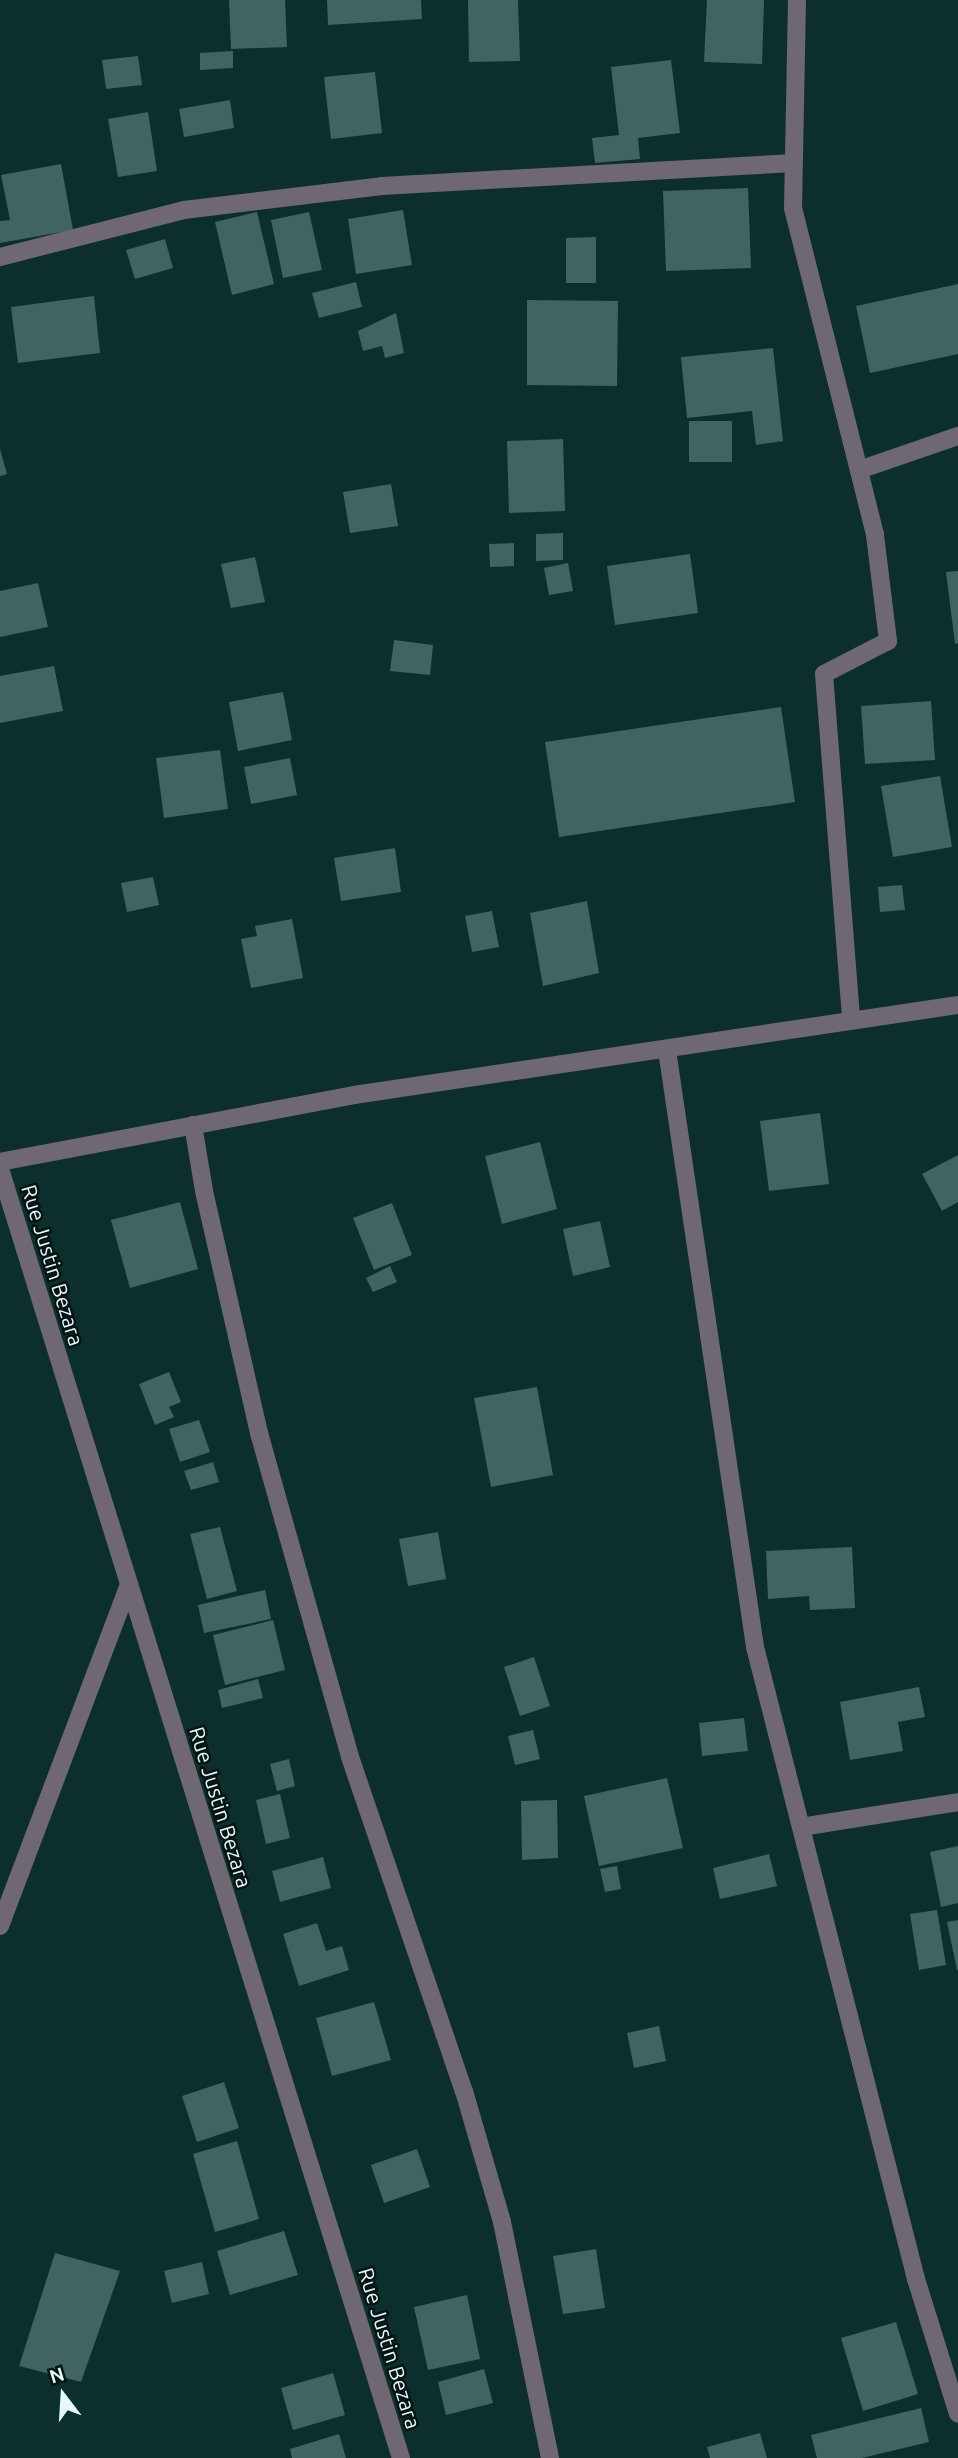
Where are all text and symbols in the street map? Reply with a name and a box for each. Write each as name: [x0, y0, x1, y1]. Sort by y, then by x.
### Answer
street label: Rue Justin Bezara: [17, 1181, 89, 1349]
street label: Rue Justin Bezara: [185, 1723, 257, 1891]
street label: Rue Justin Bezara: [354, 2264, 426, 2432]
north arrow: [28, 2360, 98, 2430]
text: N: [47, 2362, 67, 2388]

